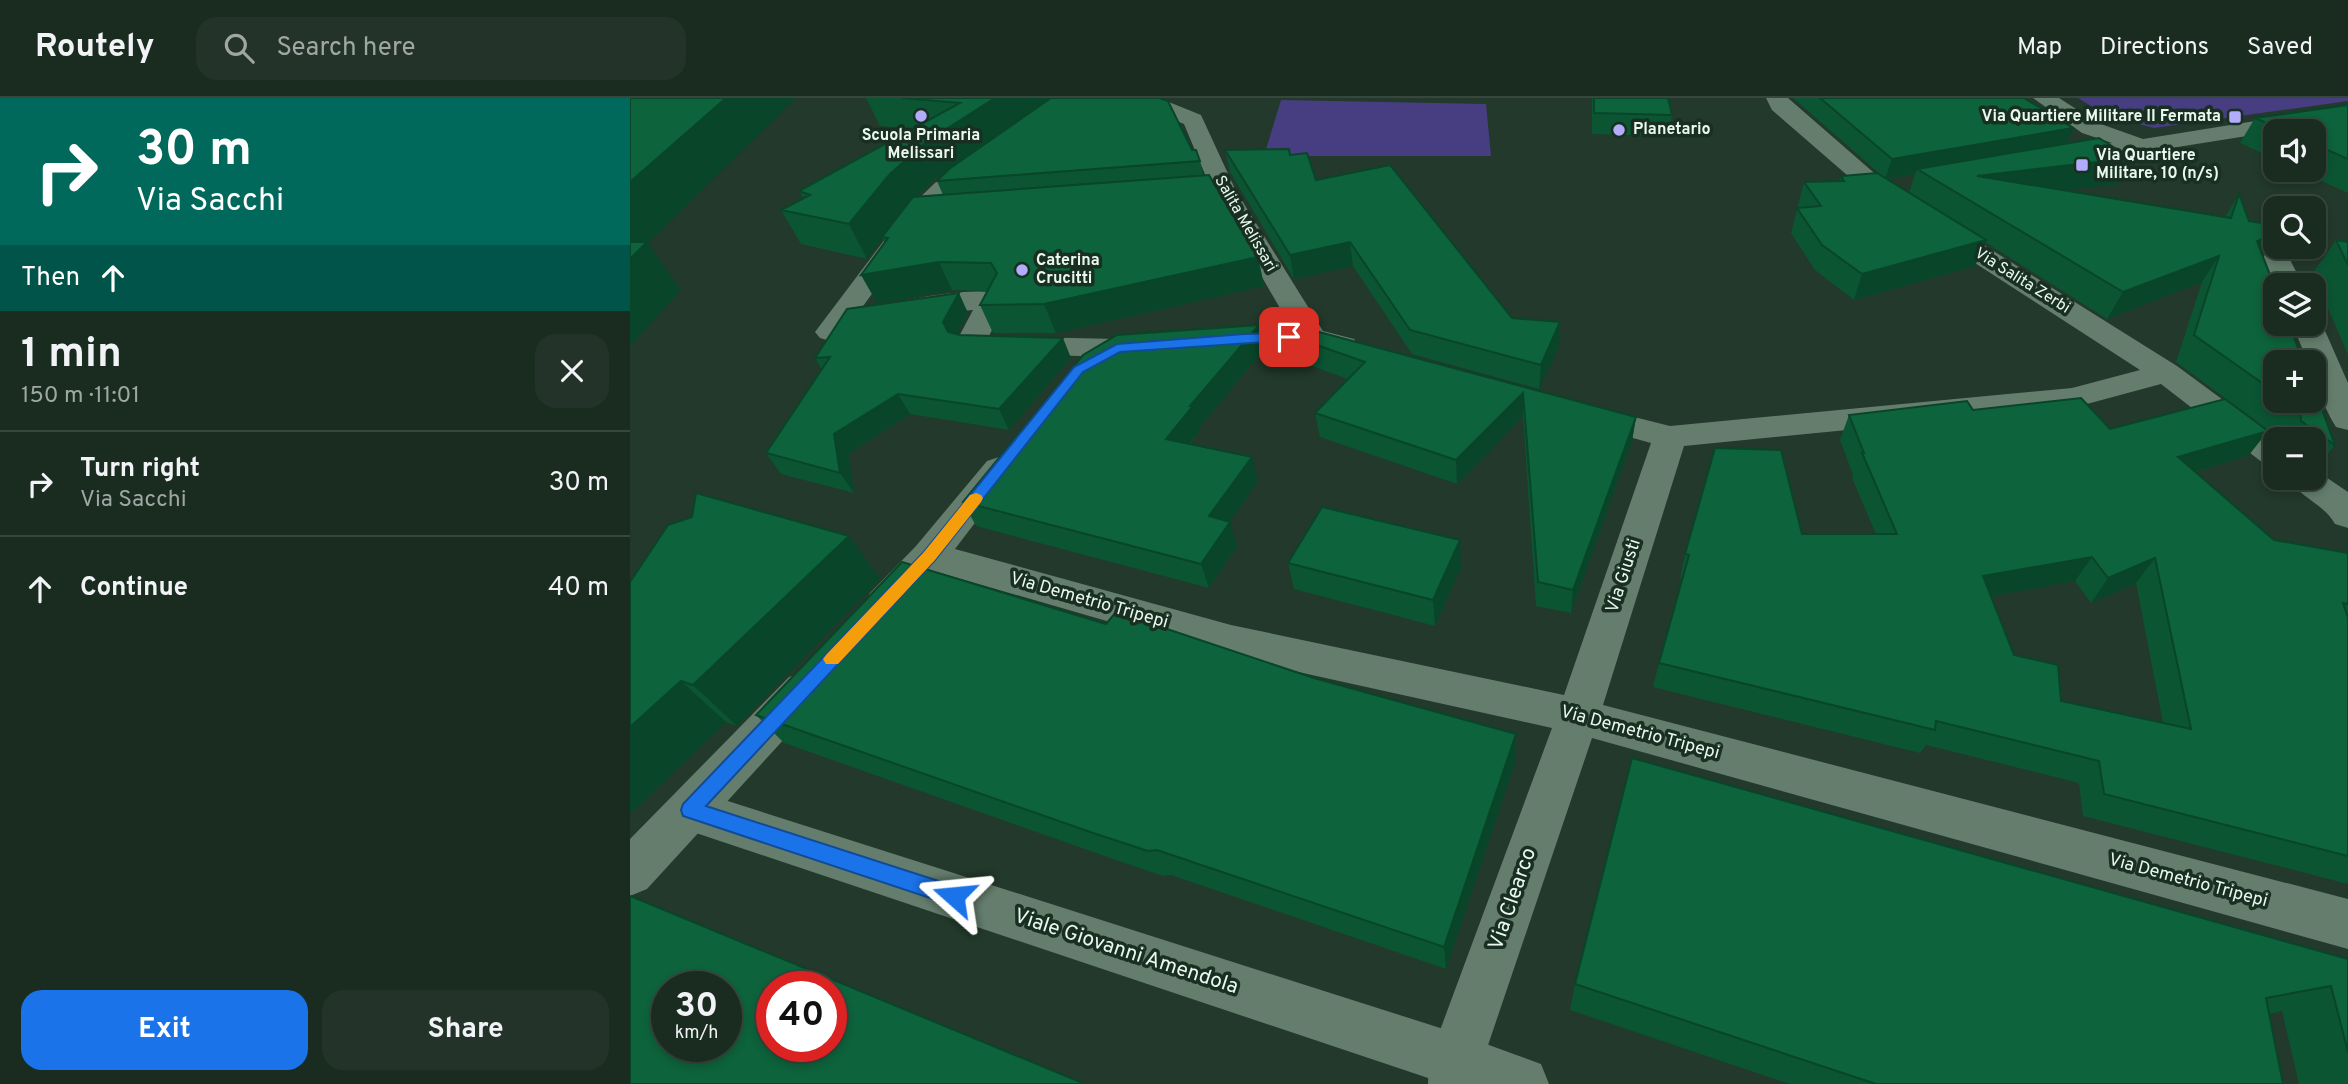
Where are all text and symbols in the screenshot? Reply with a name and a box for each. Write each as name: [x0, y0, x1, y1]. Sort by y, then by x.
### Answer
search box: [196, 17, 686, 80]
text: Routely: [35, 27, 154, 69]
icon: search: [220, 29, 258, 67]
text: Search here: [276, 32, 415, 65]
text: Map: [2017, 33, 2062, 63]
text: Directions: [2100, 33, 2209, 63]
text: Saved: [2247, 33, 2313, 63]
place label: Via Quartiere Militare II Fermata: [1982, 107, 2221, 127]
marker: Scuola Primaria Melissari: [913, 108, 929, 124]
marker: Via Quartiere Militare II Fermata: [2227, 109, 2243, 125]
map controls: [2263, 119, 2326, 490]
button: sound: [2263, 119, 2326, 182]
place label: Planetario: [1633, 120, 1711, 140]
text: 30 m: [136, 121, 252, 183]
marker: Planetario: [1611, 122, 1627, 138]
icon: right: [21, 126, 112, 217]
place label: Scuola Primaria Melissari: [862, 126, 980, 164]
place label: Via Quartiere Militare, 10 (n/s): [2096, 146, 2219, 184]
marker: Via Quartiere Militare, 10 (n/s): [2074, 157, 2090, 173]
street label: Salita Melissari: [1209, 172, 1281, 276]
text: Via Sacchi: [136, 182, 284, 222]
button: search: [2263, 196, 2326, 259]
street label: Via Salita Zerbi: [1970, 244, 2074, 318]
place label: Caterina Crucitti: [1036, 251, 1100, 289]
icon: ahead: [94, 259, 132, 297]
text: Then: [21, 262, 80, 295]
marker: Caterina Crucitti: [1014, 262, 1030, 278]
button: layers: [2263, 273, 2326, 336]
pin: [1259, 307, 1319, 367]
icon: arrive: [1270, 318, 1308, 356]
text: 1 min: [21, 329, 122, 382]
button: close: [535, 334, 609, 408]
button: +: [2263, 350, 2326, 413]
text: 150 m · 11:01: [21, 382, 140, 411]
button: −: [2263, 427, 2326, 490]
text: Turn right: [80, 453, 200, 486]
icon: right: [21, 465, 59, 503]
text: 30 m: [549, 467, 609, 500]
text: Via Sacchi: [80, 486, 187, 515]
street label: Via Giusti: [1601, 536, 1647, 616]
street label: Via Demetrio Tripepi: [1007, 567, 1171, 635]
icon: ahead: [21, 570, 59, 608]
text: Continue: [80, 572, 188, 605]
text: 40 m: [548, 572, 609, 605]
street label: Via Demetrio Tripepi: [1558, 701, 1722, 765]
street label: Via Clearco: [1483, 844, 1543, 954]
street label: Via Demetrio Tripepi: [2106, 849, 2270, 913]
position arrow: [917, 859, 991, 933]
street label: Viale Giovanni Amendola: [1010, 903, 1242, 1001]
speed limit sign: 40: [756, 971, 847, 1062]
text: 30: [675, 985, 718, 1029]
button: Exit: [21, 990, 308, 1070]
button: Share: [322, 990, 609, 1070]
text: km/h: [675, 1022, 718, 1045]

